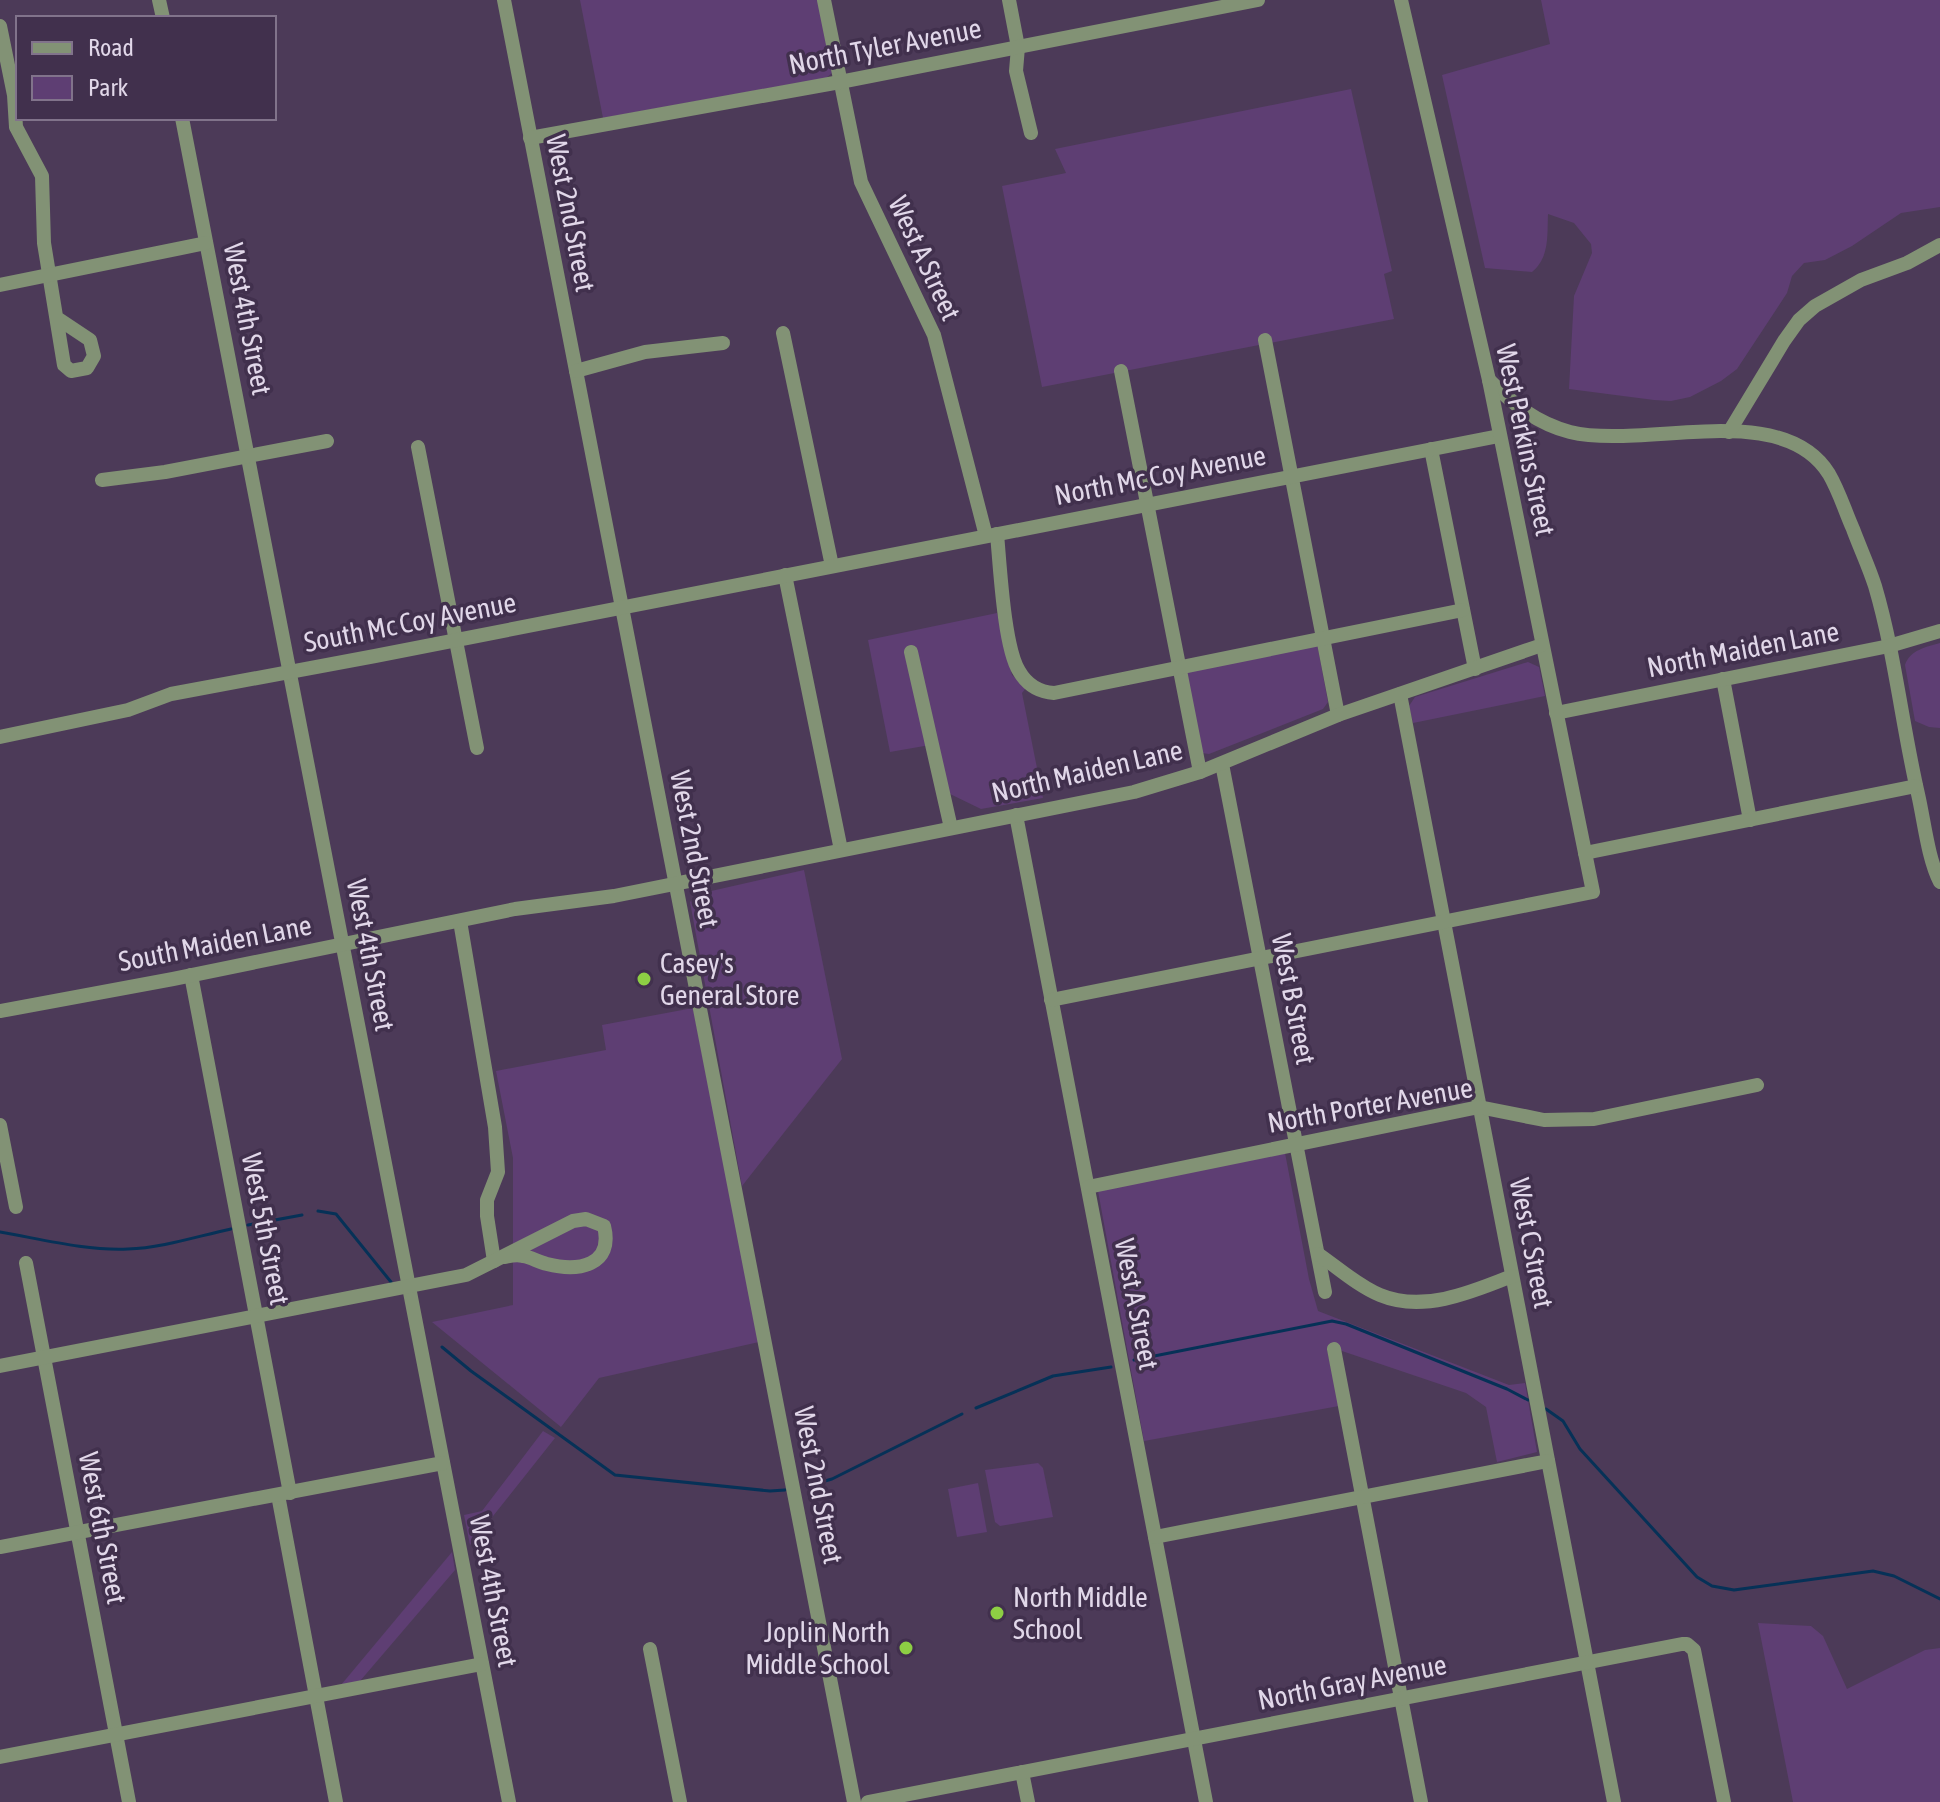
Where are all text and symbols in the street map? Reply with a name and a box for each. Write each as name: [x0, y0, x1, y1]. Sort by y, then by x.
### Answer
street label: North Tyler Avenue: [786, 12, 984, 80]
legend: [16, 16, 276, 120]
text: Road: [88, 34, 134, 61]
text: Park: [88, 74, 129, 101]
street label: West 2nd Street: [540, 132, 602, 294]
street label: West A Street: [882, 191, 968, 325]
street label: West 4th Street: [218, 240, 278, 398]
street label: West Perkins Street: [1490, 341, 1562, 539]
street label: North Mc Coy Avenue: [1052, 439, 1268, 511]
street label: South Mc Coy Avenue: [301, 586, 519, 658]
street label: North Maiden Lane: [1644, 615, 1842, 683]
street label: North Maiden Lane: [988, 733, 1186, 809]
street label: West 2nd Street: [664, 768, 726, 930]
street label: West 4th Street: [341, 876, 401, 1034]
street label: South Maiden Lane: [116, 909, 314, 977]
street label: West B Street: [1266, 931, 1322, 1067]
place label: Casey's General Store: [660, 947, 800, 1011]
marker: Casey's General Store: [635, 970, 653, 988]
street label: North Porter Avenue: [1265, 1071, 1475, 1139]
street label: West 5th Street: [236, 1150, 296, 1308]
street label: West C Street: [1504, 1175, 1560, 1311]
street label: West A Street: [1109, 1236, 1165, 1372]
street label: West 2nd Street: [788, 1404, 850, 1566]
street label: West 6th Street: [73, 1449, 133, 1607]
street label: West 4th Street: [464, 1512, 524, 1670]
place label: North Middle School: [1013, 1581, 1148, 1645]
marker: North Middle School: [988, 1604, 1006, 1622]
place label: Joplin North Middle School: [745, 1616, 891, 1680]
marker: Joplin North Middle School: [897, 1639, 915, 1657]
street label: North Gray Avenue: [1255, 1648, 1449, 1716]

